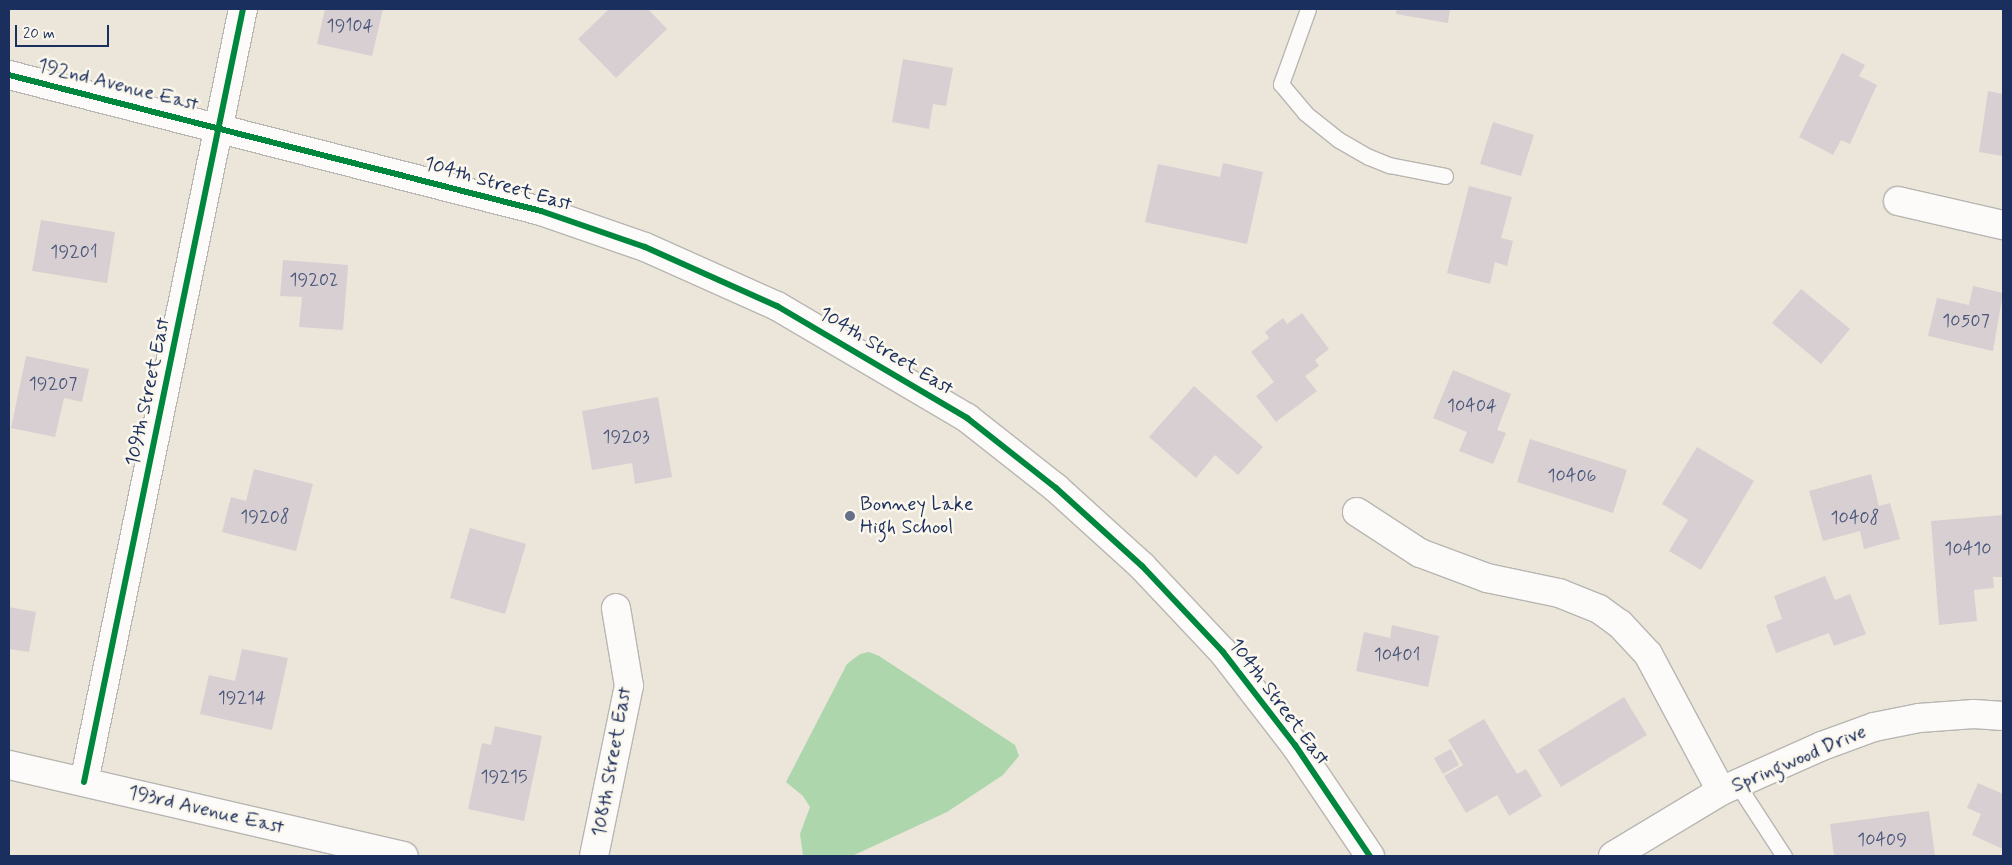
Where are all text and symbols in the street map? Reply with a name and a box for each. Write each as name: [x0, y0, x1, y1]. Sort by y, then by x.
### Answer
scale bar: [18, 15, 111, 47]
house number: 19104: [327, 15, 373, 37]
text: 20 m: [23, 24, 55, 44]
street label: 192nd Avenue East: [37, 54, 199, 116]
street label: 104th Street East: [421, 151, 575, 217]
house number: 19201: [50, 241, 98, 263]
house number: 19202: [289, 269, 339, 291]
street label: 104th Street East: [815, 301, 957, 401]
house number: 10507: [1942, 310, 1990, 332]
street label: 109th Street East: [121, 316, 175, 468]
house number: 19207: [29, 373, 77, 395]
house number: 10404: [1447, 395, 1497, 417]
house number: 19203: [602, 426, 650, 448]
house number: 10406: [1548, 465, 1596, 487]
place label: Bonney Lake High School: [860, 492, 974, 539]
house number: 19208: [240, 506, 290, 528]
house number: 10408: [1831, 507, 1879, 529]
marker: Bonney Lake High School: [844, 510, 856, 522]
house number: 10410: [1944, 538, 1992, 560]
street label: 104th Street East: [1224, 634, 1334, 770]
house number: 10401: [1374, 644, 1420, 666]
street label: 108th Street East: [587, 685, 637, 839]
house number: 19214: [218, 687, 266, 709]
street label: Springwood Drive: [1729, 720, 1869, 798]
house number: 19215: [480, 766, 528, 788]
street label: 193rd Avenue East: [127, 781, 285, 839]
house number: 10409: [1857, 829, 1907, 851]

